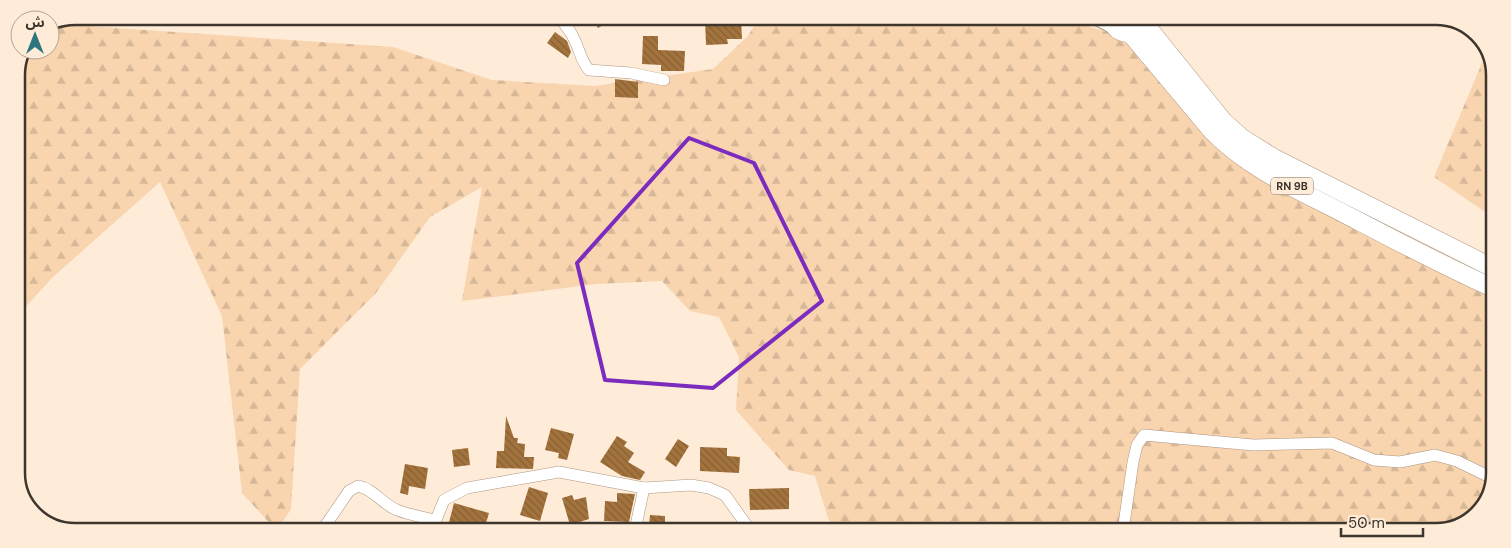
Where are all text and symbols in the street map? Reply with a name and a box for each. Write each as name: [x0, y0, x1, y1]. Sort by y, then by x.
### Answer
north arrow: [10, 10, 60, 60]
text: ش: [25, 13, 45, 31]
road number: RN 9B: [1271, 178, 1313, 195]
scale bar: [1341, 506, 1424, 538]
text: 50 m: [1348, 513, 1385, 533]

